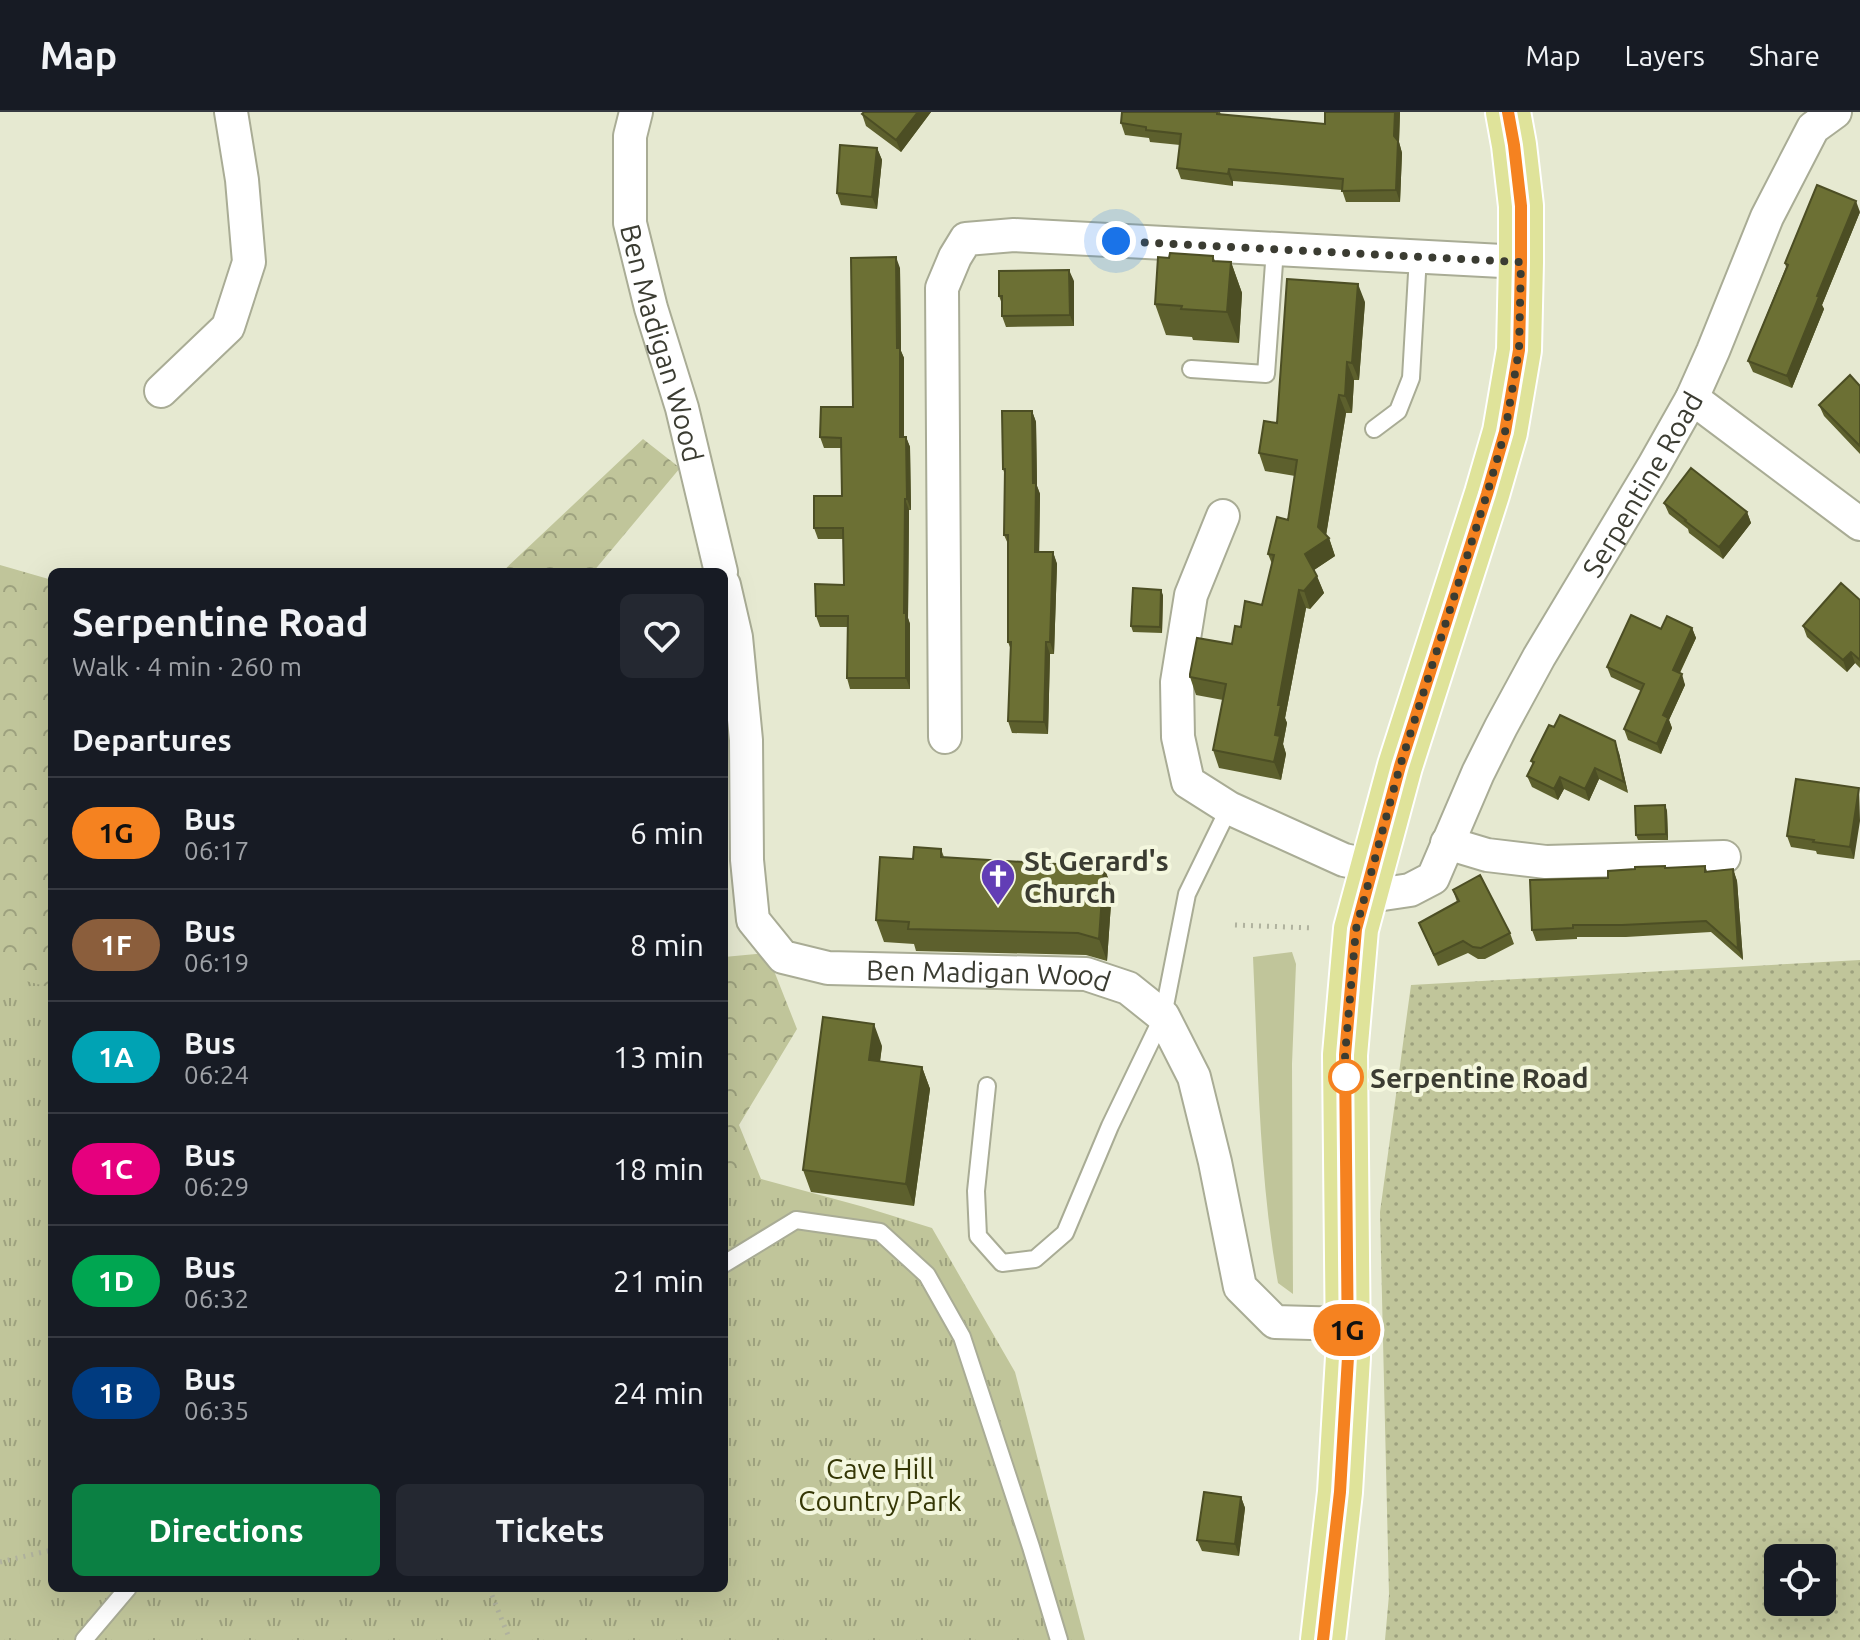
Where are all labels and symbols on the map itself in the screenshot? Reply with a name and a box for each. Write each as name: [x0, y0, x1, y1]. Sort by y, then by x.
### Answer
street label: Ben Madigan Wood: [615, 221, 710, 465]
your location: [1096, 221, 1136, 261]
street label: Serpentine Road: [1575, 386, 1708, 582]
place label: St Gerard's Church: [1024, 845, 1169, 908]
church icon: St Gerard's Church: [979, 857, 1017, 907]
street label: Ben Madigan Wood: [866, 953, 1115, 997]
marker: Serpentine Road: [1329, 1060, 1363, 1094]
place label: Serpentine Road: [1370, 1062, 1588, 1093]
line badge: 1G: [1311, 1304, 1383, 1356]
park label: Cave Hill Country Park: [798, 1453, 962, 1516]

